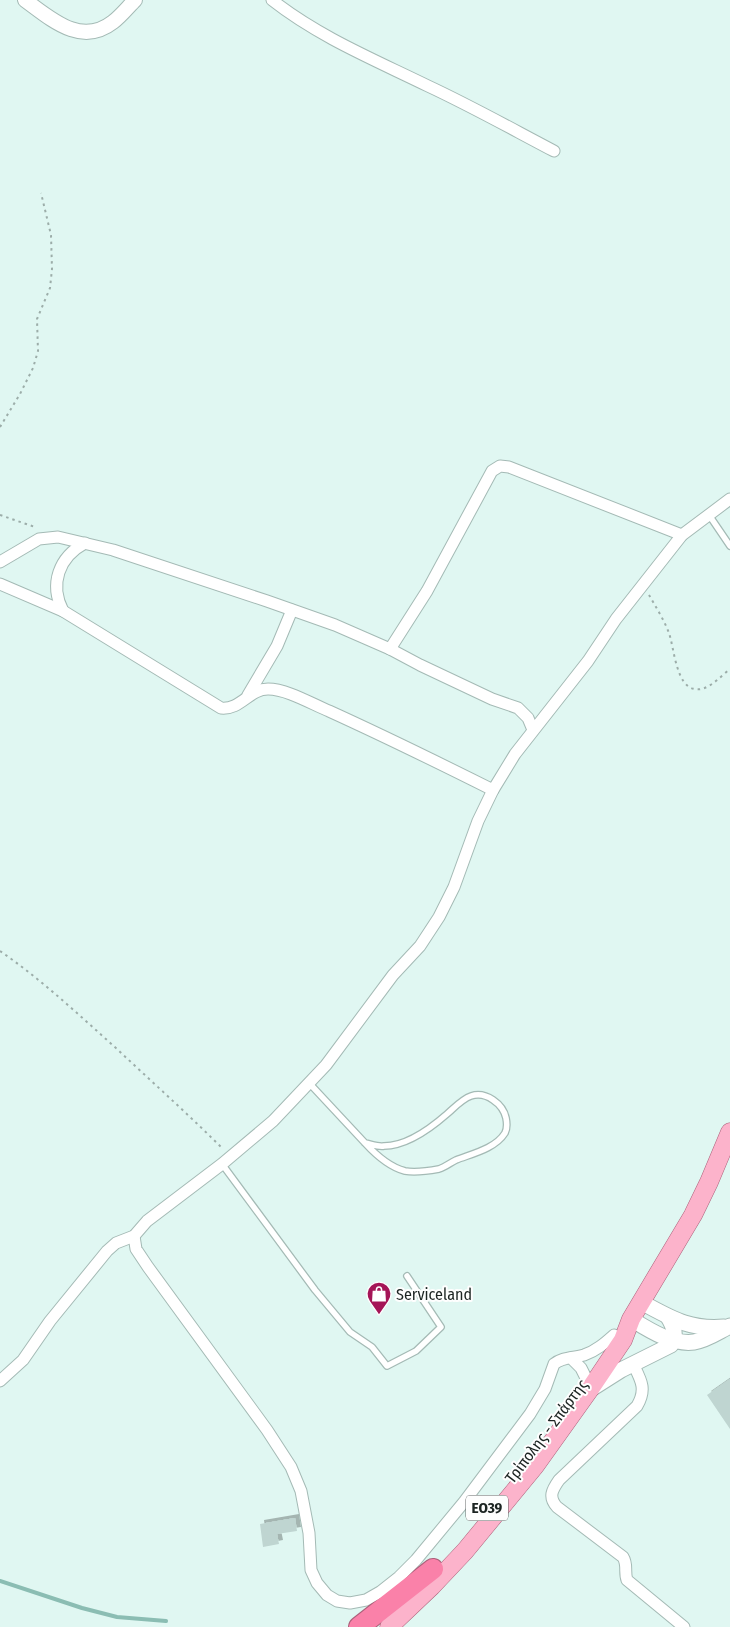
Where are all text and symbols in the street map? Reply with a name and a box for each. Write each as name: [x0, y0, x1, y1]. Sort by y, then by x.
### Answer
shop icon: Serviceland: [366, 1281, 392, 1315]
place label: Serviceland: [396, 1285, 472, 1304]
street label: Τρίπολης - Σπάρτης: [501, 1375, 592, 1487]
road number: ΕΟ39: [466, 1496, 508, 1520]

